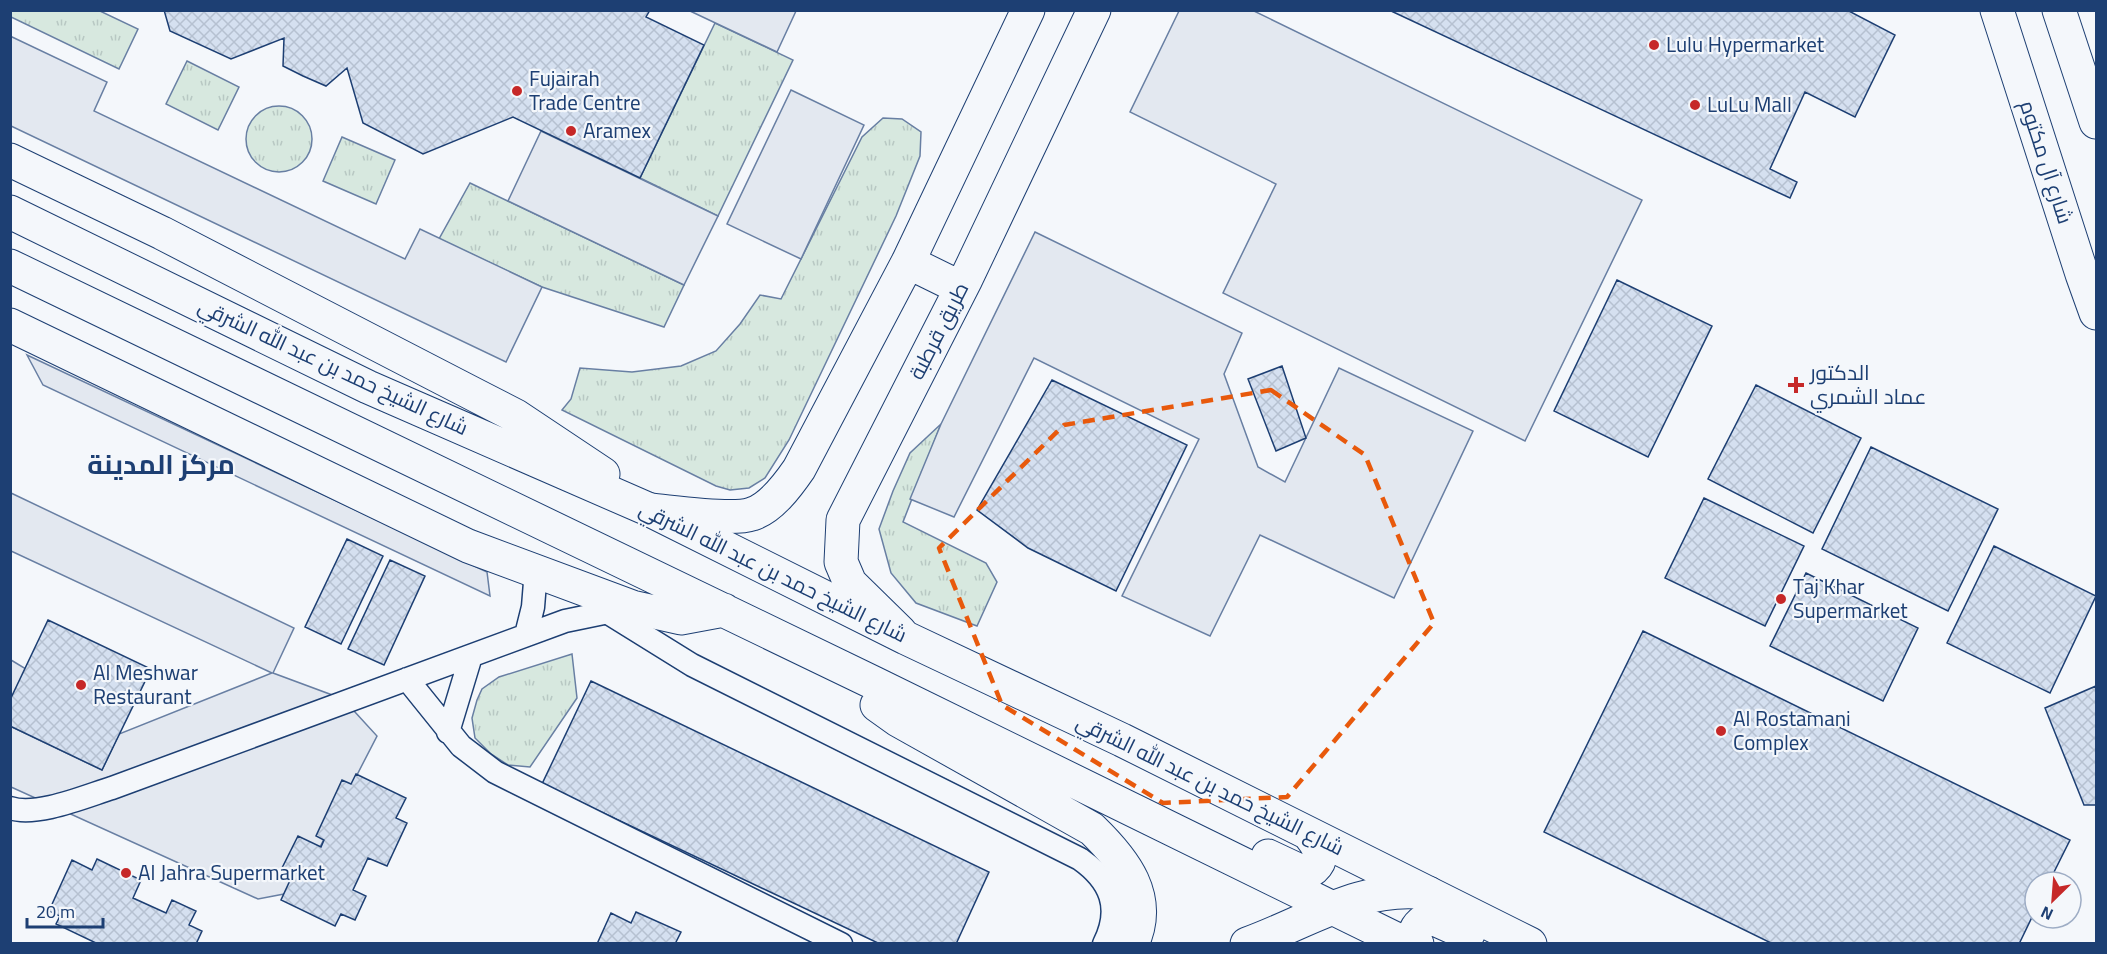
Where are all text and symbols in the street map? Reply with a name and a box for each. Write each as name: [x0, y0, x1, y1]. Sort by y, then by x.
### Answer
place label: Lulu Hypermarket: [1666, 25, 1825, 64]
marker: Lulu Hypermarket: [1647, 38, 1661, 52]
place label: Fujairah Trade Centre: [529, 59, 641, 122]
marker: Fujairah Trade Centre: [510, 84, 524, 98]
place label: LuLu Mall: [1707, 85, 1792, 124]
street label: شارع آل مكتوم: [2008, 95, 2085, 229]
marker: LuLu Mall: [1688, 98, 1702, 112]
place label: Aramex: [583, 111, 651, 150]
marker: Aramex: [564, 124, 578, 138]
street label: طريق قرطبة: [897, 275, 980, 387]
street label: شارع الشيخ حمد بن عبد الله الشرقي: [191, 287, 475, 447]
place label: الدكتور عماد الشمري: [1809, 353, 1926, 416]
marker: الدكتور عماد الشمري: [1787, 376, 1805, 394]
district label: مركز المدينة: [87, 439, 235, 489]
street label: شارع الشيخ حمد بن عبد الله الشرقي: [632, 489, 914, 654]
place label: Taj Khar Supermarket: [1793, 567, 1908, 630]
marker: Taj Khar Supermarket: [1774, 592, 1788, 606]
place label: Al Meshwar Restaurant: [93, 653, 198, 716]
marker: Al Meshwar Restaurant: [74, 678, 88, 692]
place label: Al Rostamani Complex: [1733, 699, 1851, 762]
street label: شارع الشيخ حمد بن عبد الله الشرقي: [1069, 702, 1351, 867]
marker: Al Rostamani Complex: [1714, 724, 1728, 738]
place label: Al Jahra Supermarket: [138, 853, 326, 892]
marker: Al Jahra Supermarket: [119, 866, 133, 880]
north arrow: [2023, 870, 2083, 930]
scale bar: [27, 891, 104, 929]
text: 20 m: [36, 895, 75, 928]
text: N: [2035, 898, 2058, 929]

